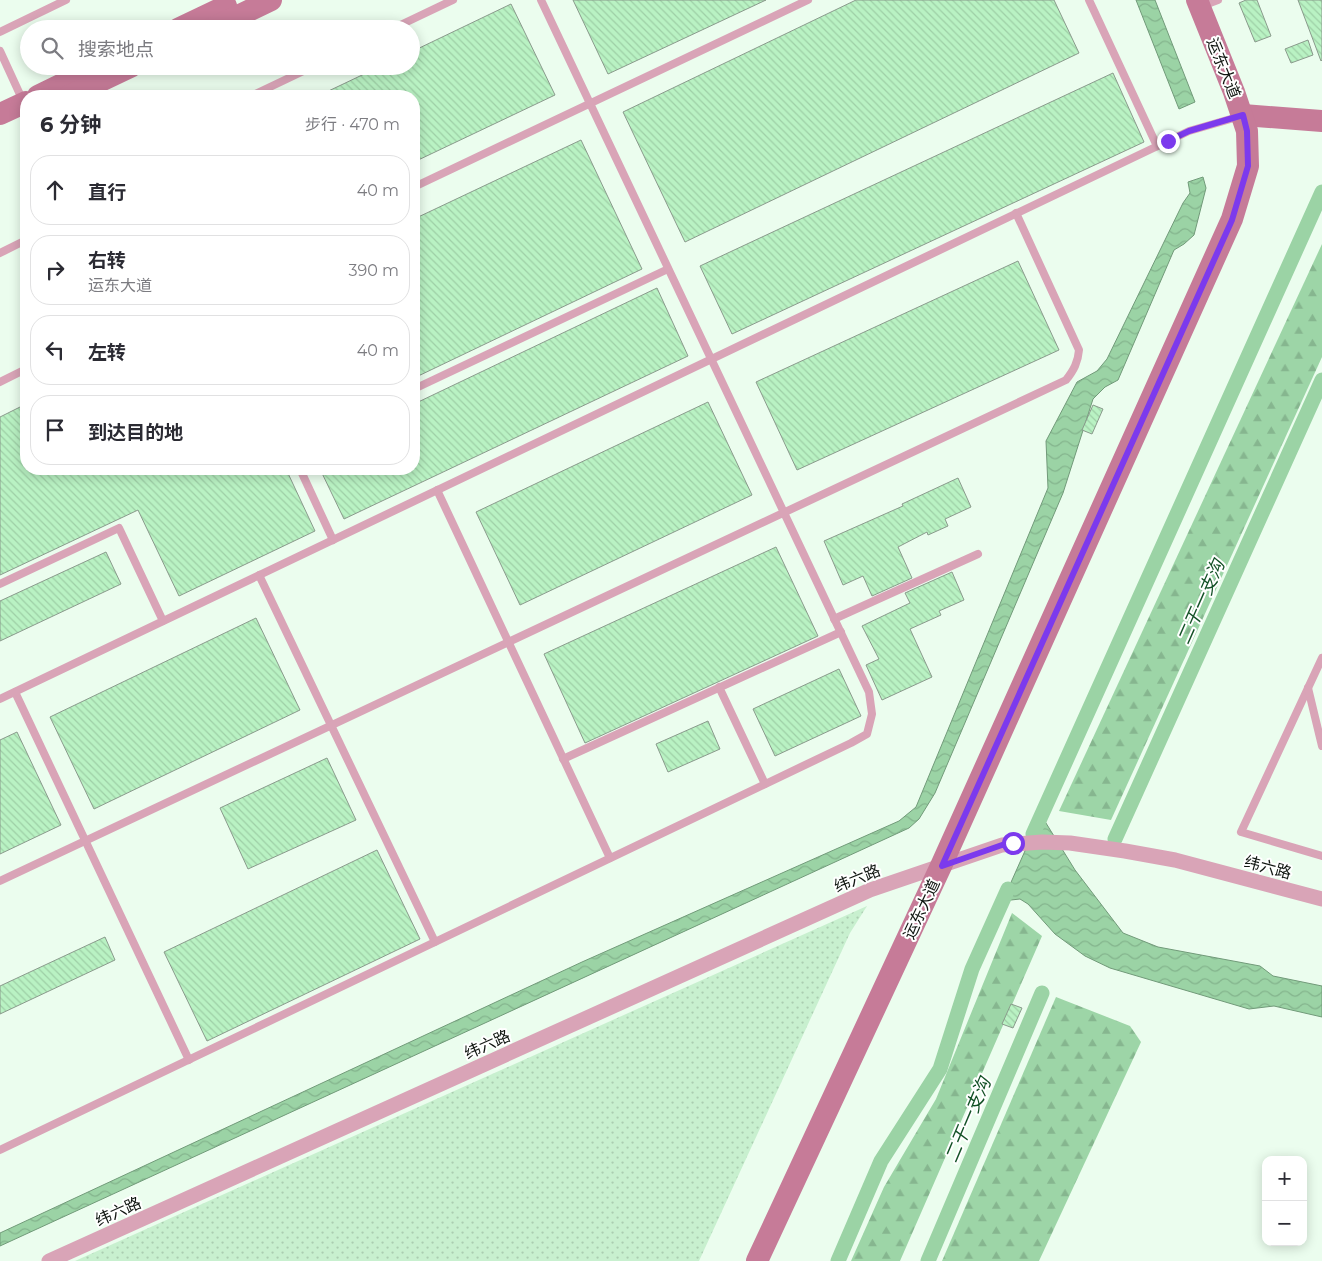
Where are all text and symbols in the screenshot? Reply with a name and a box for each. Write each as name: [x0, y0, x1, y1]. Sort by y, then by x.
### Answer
search box: [20, 20, 420, 75]
icon: search: [38, 34, 66, 62]
street label: 运东大道: [1203, 35, 1244, 101]
text: 搜索地点: [78, 38, 154, 61]
text: 6 分钟: [40, 112, 101, 137]
text: 步行 · 470 m: [305, 115, 400, 134]
route end: [1157, 130, 1180, 153]
icon: ahead: [41, 176, 69, 204]
text: 直行: [88, 181, 126, 204]
text: 40 m: [357, 181, 399, 200]
text: 右转: [88, 249, 126, 272]
icon: right: [41, 256, 69, 284]
text: 390 m: [348, 261, 399, 280]
text: 运东大道: [88, 276, 152, 295]
icon: left: [41, 336, 69, 364]
text: 左转: [88, 341, 126, 364]
text: 40 m: [357, 341, 399, 360]
icon: arrive: [41, 416, 69, 444]
text: 到达目的地: [88, 421, 183, 444]
water label: 二干一支沟: [1173, 555, 1230, 648]
route start: [1002, 832, 1025, 855]
street label: 纬六路: [1242, 852, 1294, 883]
street label: 纬六路: [831, 861, 883, 896]
street label: 运东大道: [899, 876, 944, 942]
street label: 纬六路: [461, 1026, 513, 1063]
water label: 二干一支沟: [940, 1072, 996, 1166]
map controls: [1262, 1156, 1307, 1246]
button: +: [1262, 1156, 1307, 1201]
street label: 纬六路: [92, 1193, 144, 1230]
button: −: [1262, 1201, 1307, 1246]

